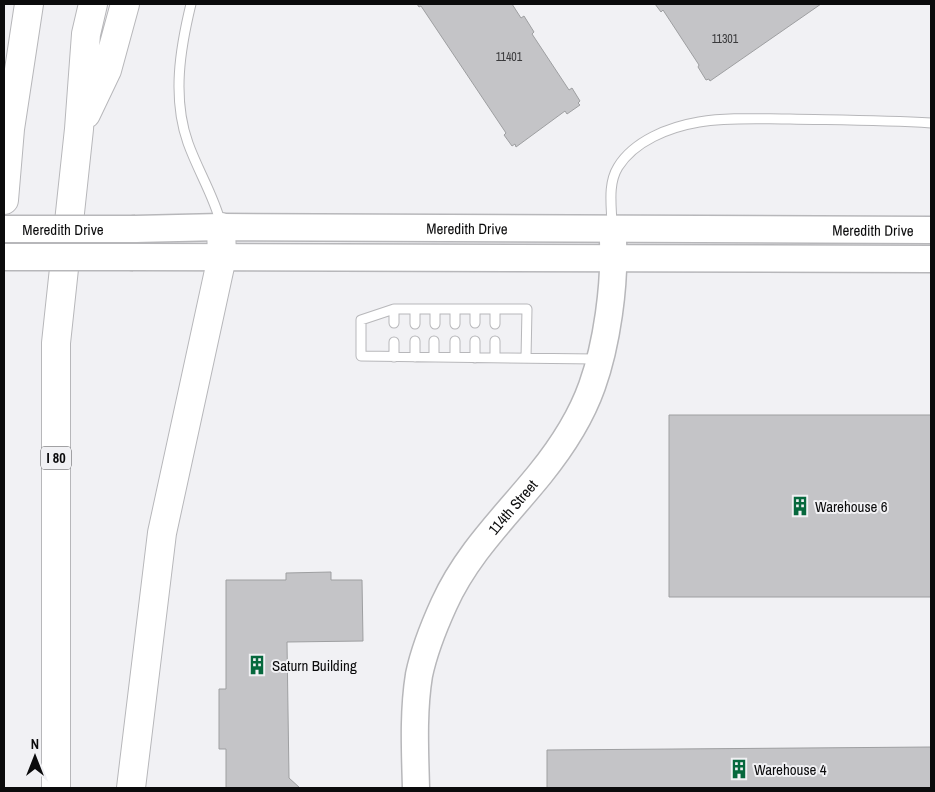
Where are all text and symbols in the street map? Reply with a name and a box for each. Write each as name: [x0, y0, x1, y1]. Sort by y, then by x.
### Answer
house number: 11301: [712, 31, 739, 47]
house number: 11401: [496, 49, 523, 65]
street label: Meredith Drive: [426, 217, 508, 239]
street label: Meredith Drive: [22, 219, 104, 240]
street label: Meredith Drive: [832, 219, 914, 240]
road number: I 80: [41, 446, 71, 469]
street label: 114th Street: [483, 474, 542, 539]
building icon: Warehouse 6: [789, 495, 811, 517]
place label: Warehouse 6: [815, 496, 888, 517]
building icon: Saturn Building: [246, 654, 268, 676]
place label: Saturn Building: [272, 655, 357, 676]
north arrow: [10, 732, 60, 782]
text: N: [31, 735, 39, 753]
building icon: Warehouse 4: [728, 758, 750, 780]
place label: Warehouse 4: [754, 759, 827, 780]

